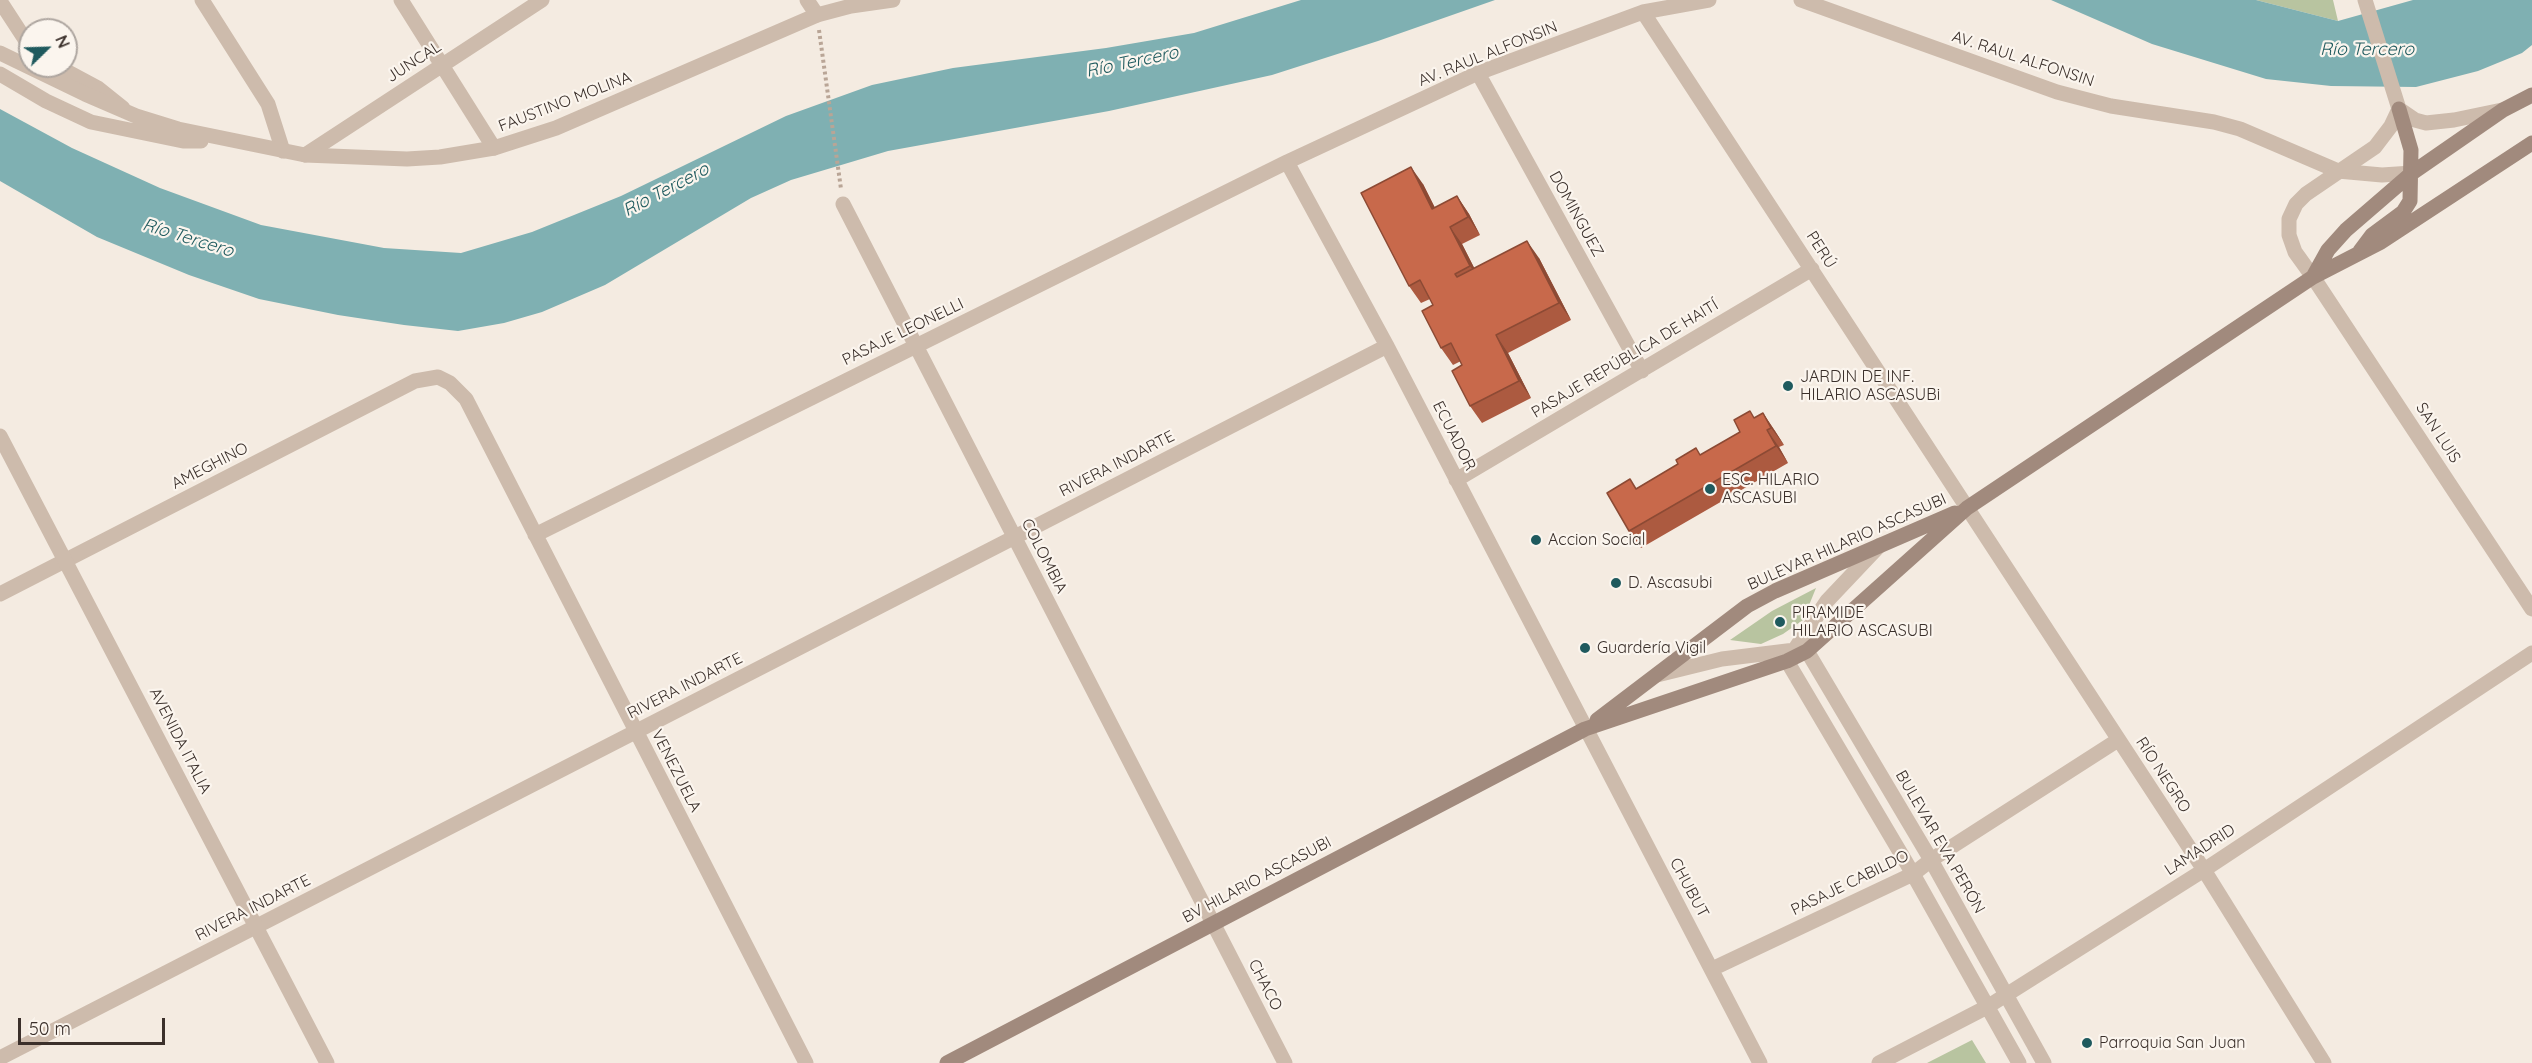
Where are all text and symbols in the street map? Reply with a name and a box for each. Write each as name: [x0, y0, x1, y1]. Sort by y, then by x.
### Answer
street label: AV. RAUL ALFONSIN: [1416, 17, 1560, 91]
north arrow: [18, 18, 78, 78]
street label: AV. RAUL ALFONSIN: [1950, 27, 2096, 91]
text: N: [51, 32, 74, 51]
street label: JUNCAL: [383, 37, 445, 87]
water label: Río Tercero: [2320, 39, 2414, 61]
water label: Río Tercero: [1084, 42, 1180, 82]
street label: FAUSTINO MOLINA: [496, 68, 634, 136]
water label: Río Tercero: [619, 158, 713, 222]
street label: DOMINGUEZ: [1545, 168, 1607, 260]
water label: Río Tercero: [140, 214, 236, 262]
street label: PERÚ: [1802, 228, 1840, 272]
street label: PASAJE LEONELLI: [839, 294, 967, 370]
street label: PASAJE REPÚBLICA DE HAITÍ: [1528, 296, 1722, 422]
place label: JARDIN DE INF. HILARIO ASCASUBi: [1800, 367, 1940, 405]
marker: JARDIN DE INF. HILARIO ASCASUBi: [1781, 379, 1795, 393]
street label: ECUADOR: [1428, 398, 1480, 474]
street label: SAN LUIS: [2411, 399, 2465, 467]
street label: RIVERA INDARTE: [1056, 427, 1178, 501]
street label: AMEGHINO: [169, 439, 251, 493]
place label: ESC. HILARIO ASCASUBI: [1722, 470, 1819, 508]
marker: ESC. HILARIO ASCASUBI: [1703, 482, 1717, 496]
street label: BULEVAR HILARIO ASCASUBI: [1745, 489, 1949, 595]
street label: COLOMBIA: [1017, 515, 1071, 597]
place label: Accion Social: [1548, 530, 1645, 550]
marker: Accion Social: [1529, 533, 1543, 547]
place label: D. Ascasubi: [1628, 573, 1712, 593]
marker: D. Ascasubi: [1609, 576, 1623, 590]
place label: PIRAMIDE HILARIO ASCASUBI: [1792, 603, 1933, 641]
marker: PIRAMIDE HILARIO ASCASUBI: [1773, 615, 1787, 629]
place label: Guardería Vigil: [1597, 638, 1706, 658]
marker: Guardería Vigil: [1578, 641, 1592, 655]
street label: RIVERA INDARTE: [624, 649, 746, 723]
street label: AVENIDA ITALIA: [145, 685, 215, 797]
street label: VENEZUELA: [647, 726, 705, 816]
street label: RÍO NEGRO: [2132, 734, 2194, 816]
street label: BULEVAR EVA PERÓN: [1891, 767, 1989, 917]
street label: LAMADRID: [2161, 820, 2239, 880]
street label: BV HILARIO ASCASUBI: [1179, 833, 1335, 927]
street label: PASAJE CABILDO: [1788, 846, 1912, 920]
street label: CHUBUT: [1665, 855, 1713, 921]
street label: RIVERA INDARTE: [192, 871, 314, 945]
street label: CHACO: [1244, 956, 1286, 1014]
scale bar: [21, 1006, 168, 1044]
text: 50 m: [29, 1017, 71, 1040]
place label: Parroquia San Juan: [2099, 1033, 2246, 1053]
marker: Parroquia San Juan: [2080, 1036, 2094, 1050]

